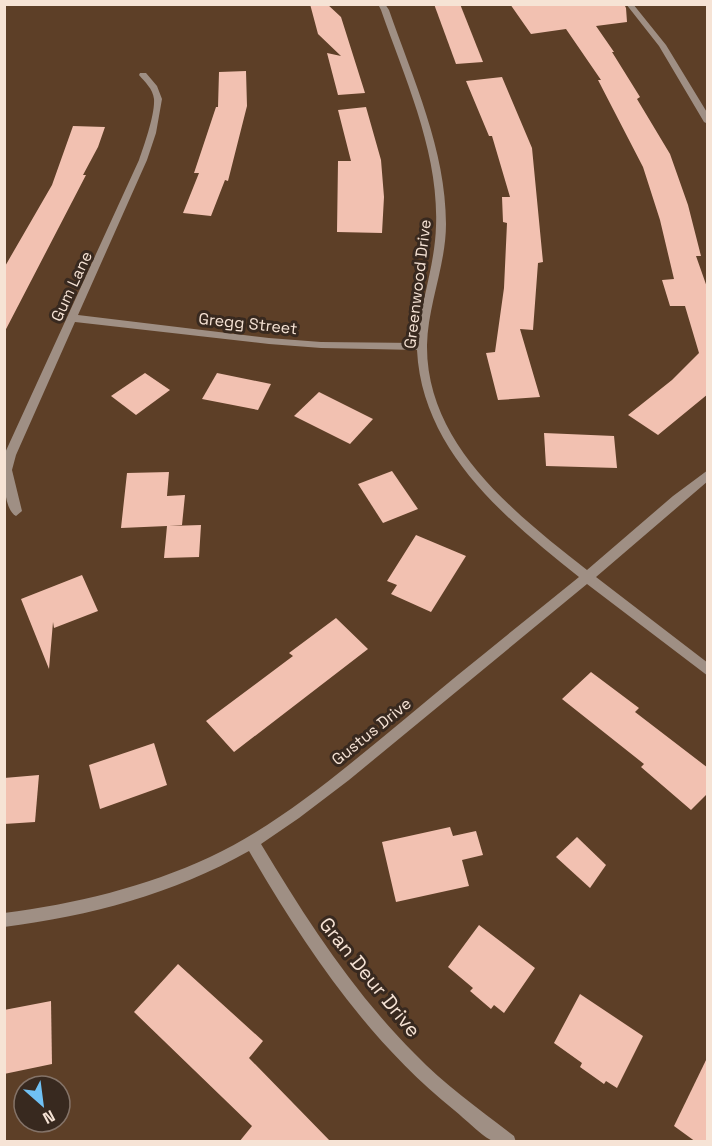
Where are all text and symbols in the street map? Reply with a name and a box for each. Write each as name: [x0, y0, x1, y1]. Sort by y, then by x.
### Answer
street label: Greenwood Drive: [399, 218, 436, 350]
street label: Gum Lane: [46, 248, 97, 325]
street label: Gregg Street: [197, 308, 298, 339]
street label: Gustus Drive: [327, 693, 415, 770]
street label: Gran Deur Drive: [314, 912, 426, 1042]
north arrow: [12, 1074, 72, 1134]
text: N: [39, 1105, 58, 1129]

